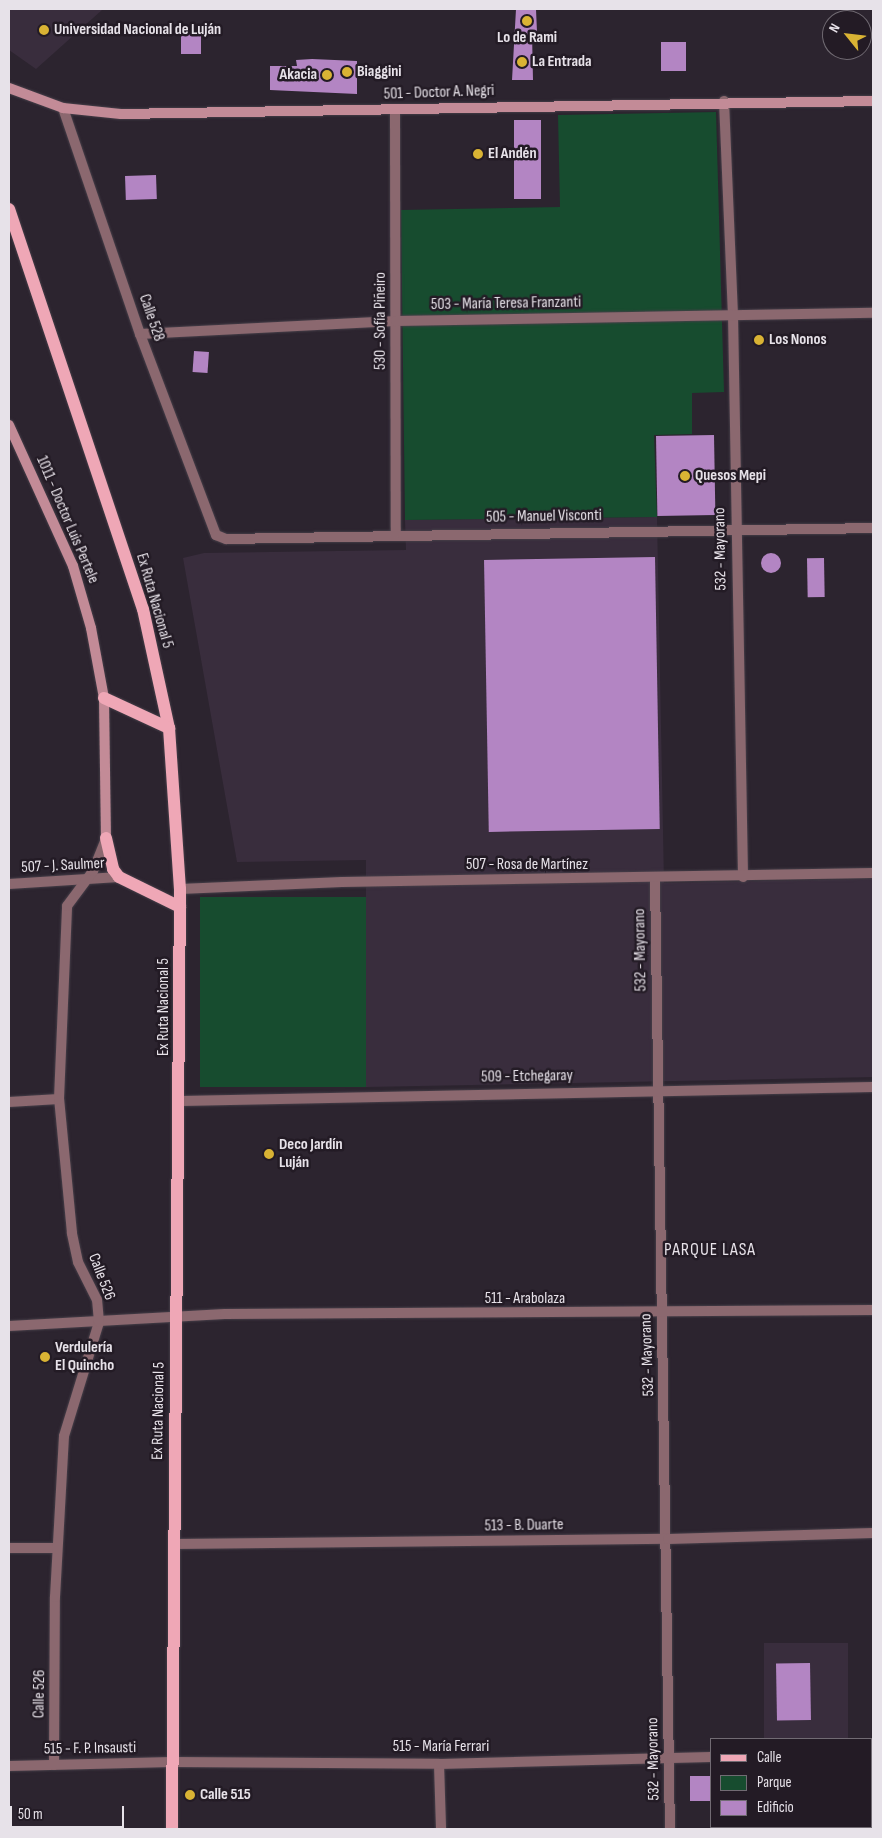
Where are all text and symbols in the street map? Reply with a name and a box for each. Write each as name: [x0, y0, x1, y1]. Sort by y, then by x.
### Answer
north arrow: [822, 10, 872, 60]
marker: Lo de Rami: [521, 15, 533, 27]
place label: Universidad Nacional de Luján: [54, 20, 221, 40]
text: N: [825, 21, 844, 35]
marker: Universidad Nacional de Luján: [38, 24, 50, 36]
place label: Lo de Rami: [497, 28, 557, 48]
place label: La Entrada: [532, 52, 592, 72]
marker: La Entrada: [516, 56, 528, 68]
place label: Biaggini: [357, 62, 402, 82]
place label: Akacia: [279, 65, 317, 85]
marker: Biaggini: [341, 66, 353, 78]
marker: Akacia: [321, 69, 333, 81]
street label: 501 - Doctor A. Negri: [383, 81, 495, 105]
place label: El Andén: [488, 144, 537, 164]
marker: El Andén: [472, 148, 484, 160]
street label: 530 - Sofía Piñeiro: [371, 272, 391, 370]
street label: Calle 528: [134, 292, 168, 344]
street label: 503 - María Teresa Franzanti: [431, 293, 581, 315]
place label: Los Nonos: [769, 330, 827, 350]
marker: Los Nonos: [753, 334, 765, 346]
street label: 1011 - Doctor Luis Pertele: [31, 453, 103, 587]
place label: Quesos Mepi: [695, 466, 766, 486]
marker: Quesos Mepi: [679, 470, 691, 482]
street label: 505 - Manuel Visconti: [486, 506, 602, 528]
street label: 532 - Mayorano: [711, 507, 731, 591]
street label: Ex Ruta Nacional 5: [131, 551, 177, 651]
street label: 507 - J. Saulmer: [21, 854, 105, 878]
street label: 507 - Rosa de Martínez: [466, 855, 588, 875]
street label: 532 - Mayorano: [631, 908, 651, 992]
street label: Ex Ruta Nacional 5: [154, 958, 174, 1056]
street label: 509 - Etchegaray: [481, 1067, 573, 1087]
place label: Deco Jardín Luján: [279, 1135, 343, 1173]
marker: Deco Jardín Luján: [263, 1148, 275, 1160]
district label: PARQUE LASA: [663, 1239, 757, 1261]
street label: Calle 526: [83, 1251, 119, 1303]
street label: 511 - Arabolaza: [485, 1289, 565, 1309]
street label: 532 - Mayorano: [637, 1313, 659, 1397]
place label: Verdulería El Quincho: [55, 1338, 114, 1376]
marker: Verdulería El Quincho: [39, 1351, 51, 1363]
street label: Ex Ruta Nacional 5: [149, 1362, 169, 1460]
street label: 513 - B. Duarte: [484, 1516, 564, 1536]
street label: Calle 526: [30, 1670, 50, 1718]
street label: 532 - Mayorano: [644, 1717, 664, 1801]
street label: 515 - María Ferrari: [393, 1737, 489, 1757]
legend: [710, 1738, 872, 1828]
street label: 515 - F. P. Insausti: [44, 1739, 136, 1759]
text: Calle: [757, 1748, 781, 1767]
text: Parque: [757, 1773, 792, 1792]
place label: Calle 515: [200, 1785, 251, 1805]
marker: Calle 515: [184, 1789, 196, 1801]
scale bar: [12, 1796, 126, 1828]
text: Edificio: [757, 1798, 794, 1817]
text: 50 m: [18, 1805, 43, 1824]

